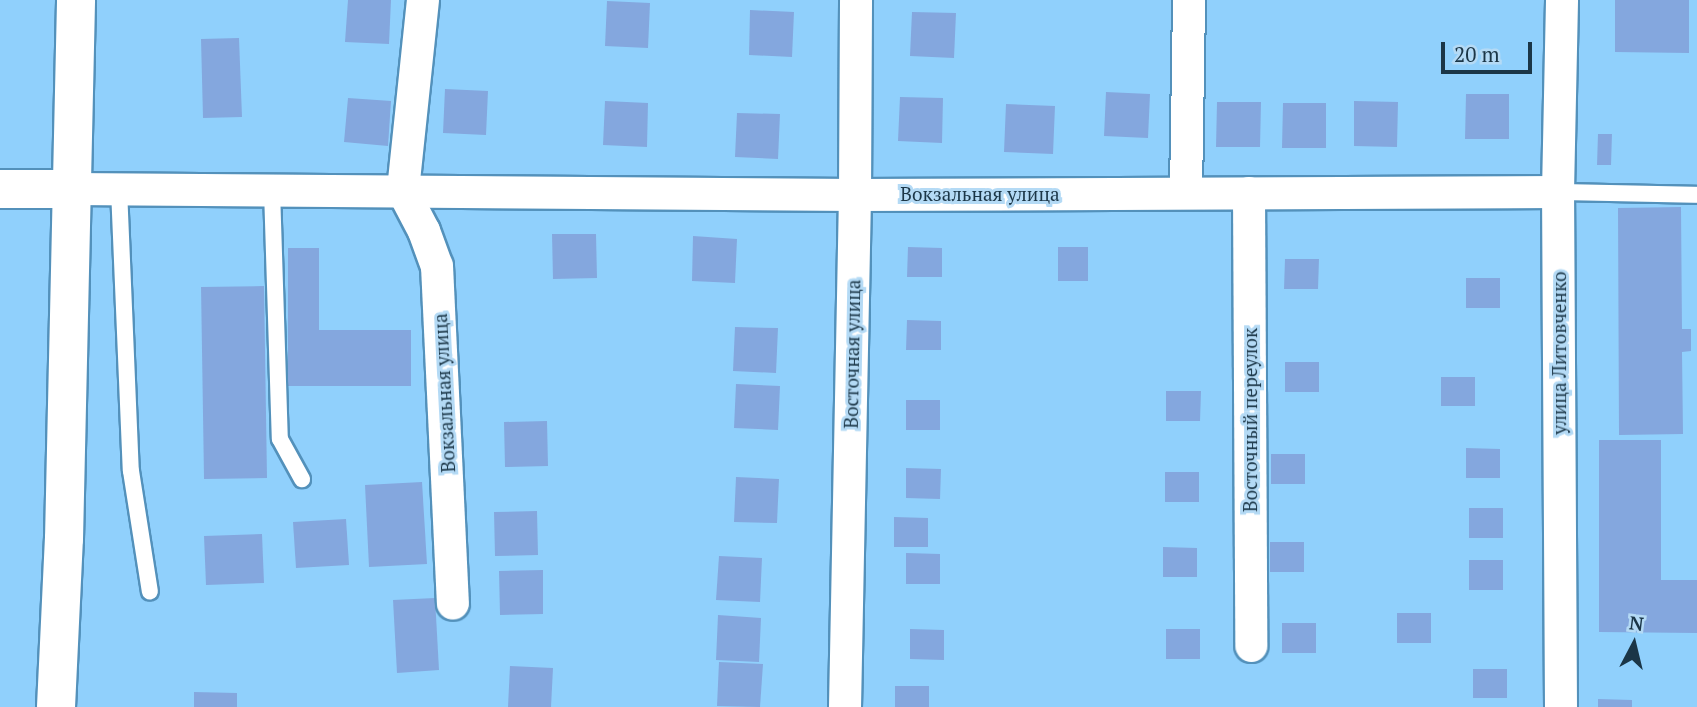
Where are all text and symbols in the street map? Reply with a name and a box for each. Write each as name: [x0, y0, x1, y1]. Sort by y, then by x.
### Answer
scale bar: [1445, 28, 1536, 72]
text: 20 m: [1454, 40, 1500, 68]
street label: Вокзальная улица: [900, 183, 1060, 205]
street label: улица Литовченко: [1548, 271, 1570, 435]
street label: Восточная улица: [839, 279, 865, 429]
street label: Вокзальная улица: [428, 313, 460, 473]
street label: Восточный переулок: [1239, 328, 1261, 512]
north arrow: [1599, 609, 1669, 679]
text: N: [1628, 609, 1645, 636]

